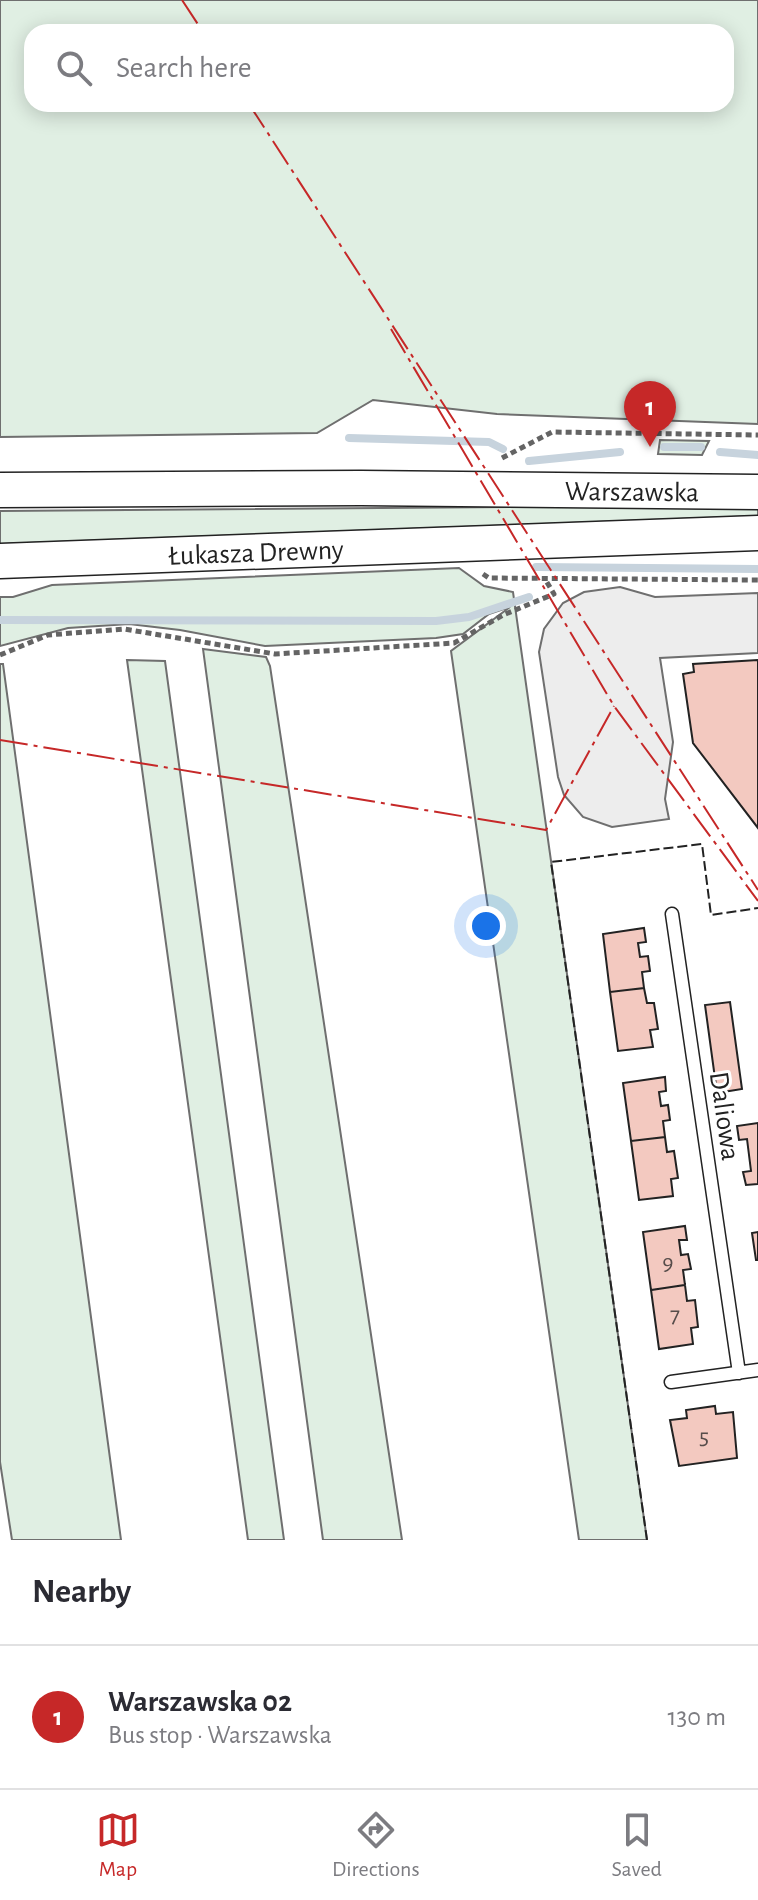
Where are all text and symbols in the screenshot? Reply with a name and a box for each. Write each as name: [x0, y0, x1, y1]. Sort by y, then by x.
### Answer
search box: [24, 24, 734, 112]
icon: search: [52, 46, 96, 90]
text: Search here: [116, 53, 252, 83]
pin: 1: [624, 381, 676, 447]
street label: Warszawska: [565, 478, 699, 507]
street label: Łukasza Drewny: [168, 536, 344, 571]
your location: [466, 906, 506, 946]
street label: Daliowa: [704, 1070, 744, 1163]
house number: 9: [662, 1251, 674, 1275]
house number: 7: [670, 1303, 680, 1327]
house number: 5: [699, 1425, 709, 1449]
text: Nearby: [32, 1575, 131, 1609]
text: Warszawska 02: [108, 1687, 292, 1717]
text: 1: [53, 1704, 63, 1730]
text: 130 m: [668, 1704, 726, 1730]
text: Bus stop · Warszawska: [108, 1722, 332, 1748]
tab: Map: [96, 1808, 140, 1882]
tab: Directions: [332, 1808, 420, 1882]
tab: Saved: [612, 1808, 662, 1882]

